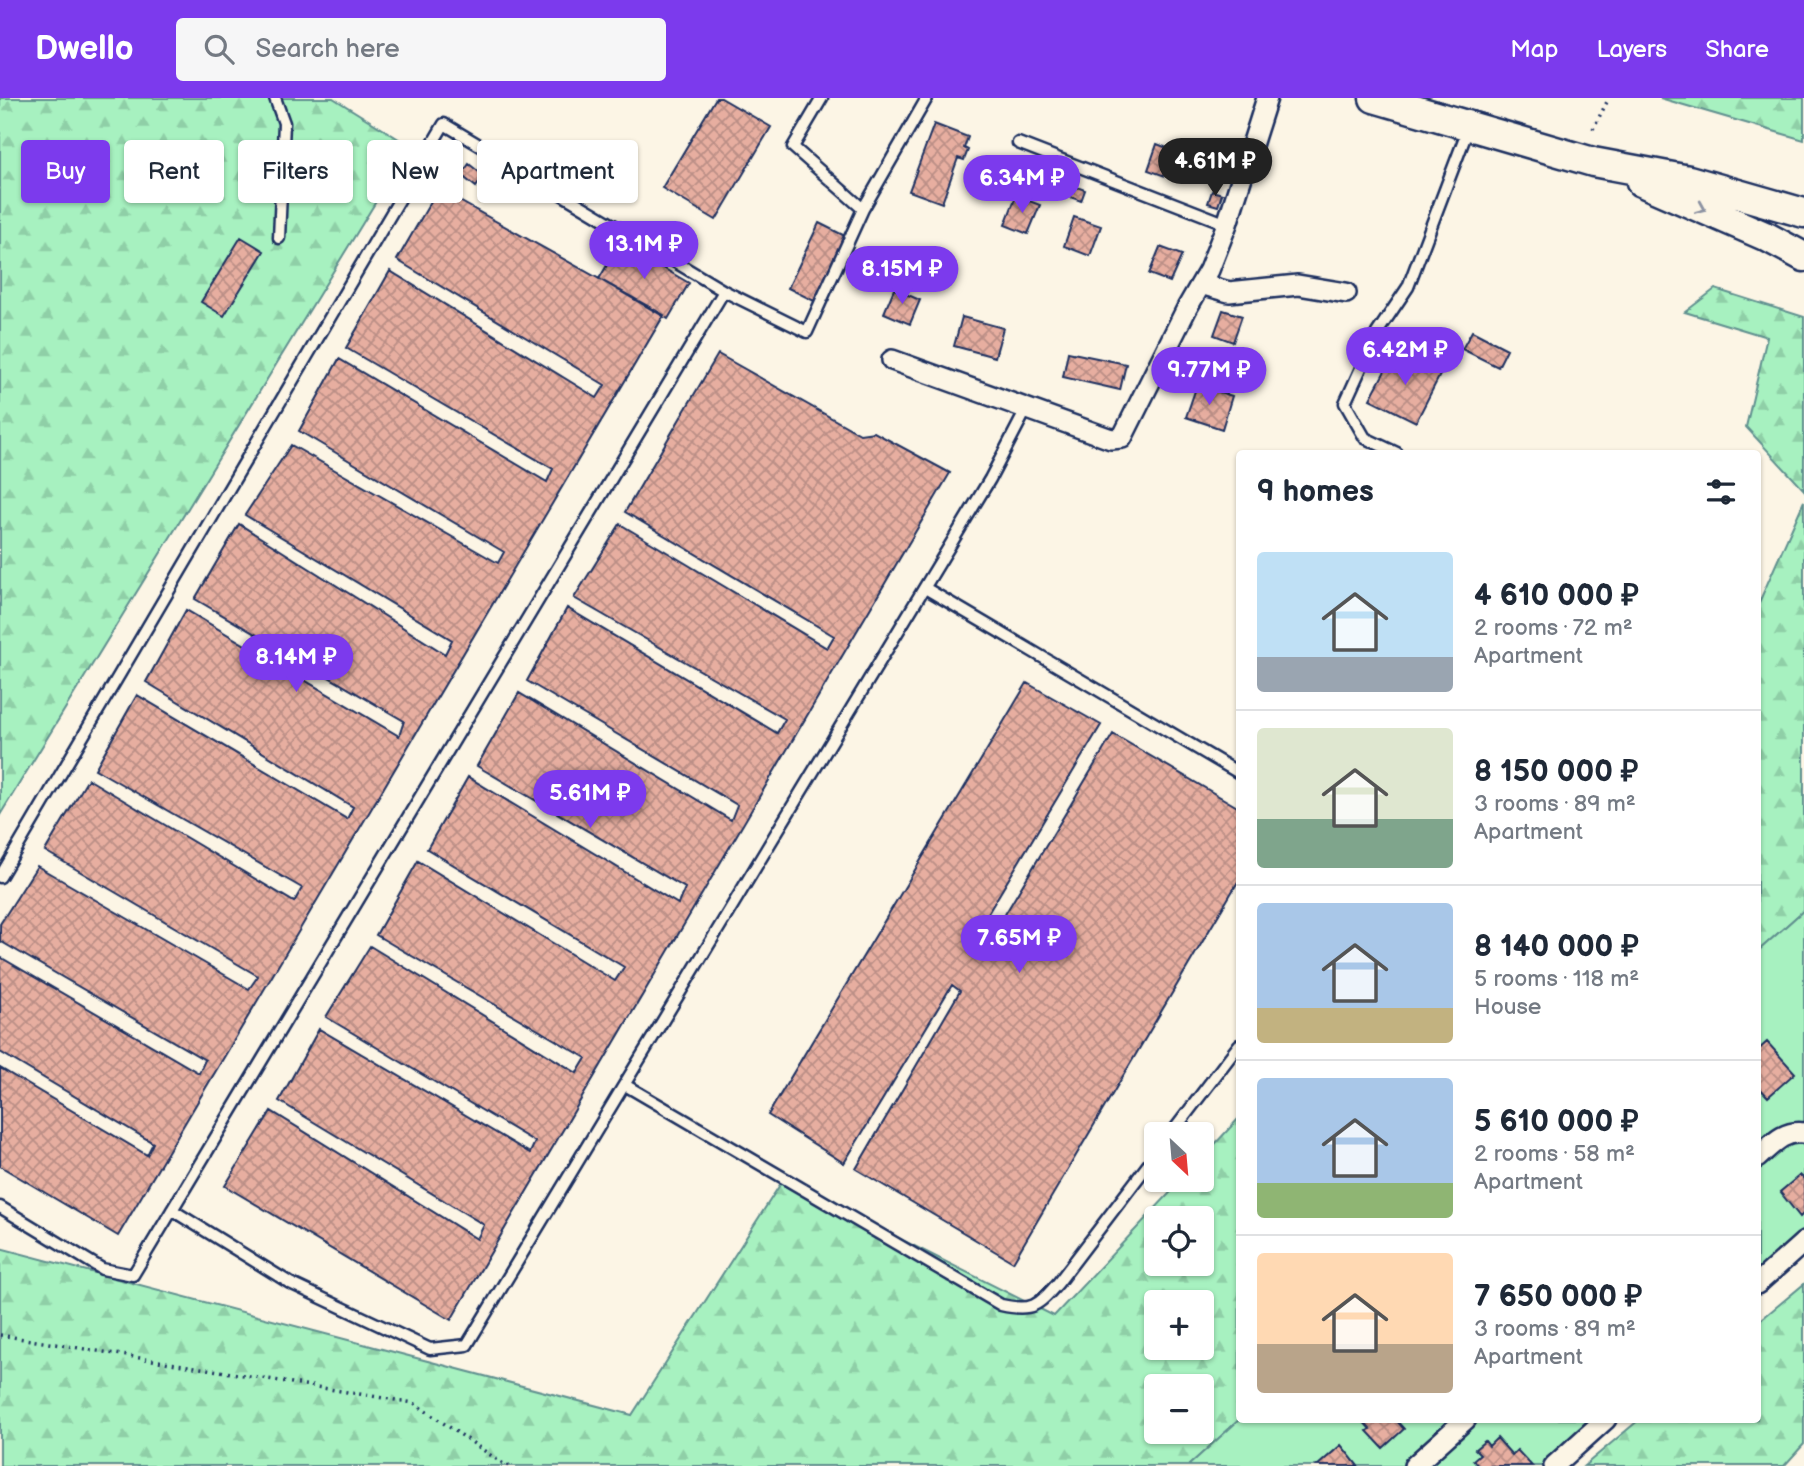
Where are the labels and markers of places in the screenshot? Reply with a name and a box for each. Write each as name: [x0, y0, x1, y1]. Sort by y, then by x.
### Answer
pin: 4.61M ₽: [1150, 139, 1280, 198]
pin: 6.34M ₽: [957, 156, 1087, 215]
pin: 13.1M ₽: [579, 222, 709, 281]
pin: 8.15M ₽: [837, 246, 967, 306]
pin: 6.42M ₽: [1340, 328, 1470, 387]
pin: 9.77M ₽: [1144, 348, 1274, 407]
pin: 8.14M ₽: [231, 634, 361, 694]
pin: 5.61M ₽: [525, 770, 655, 830]
pin: 7.65M ₽: [954, 916, 1084, 975]

